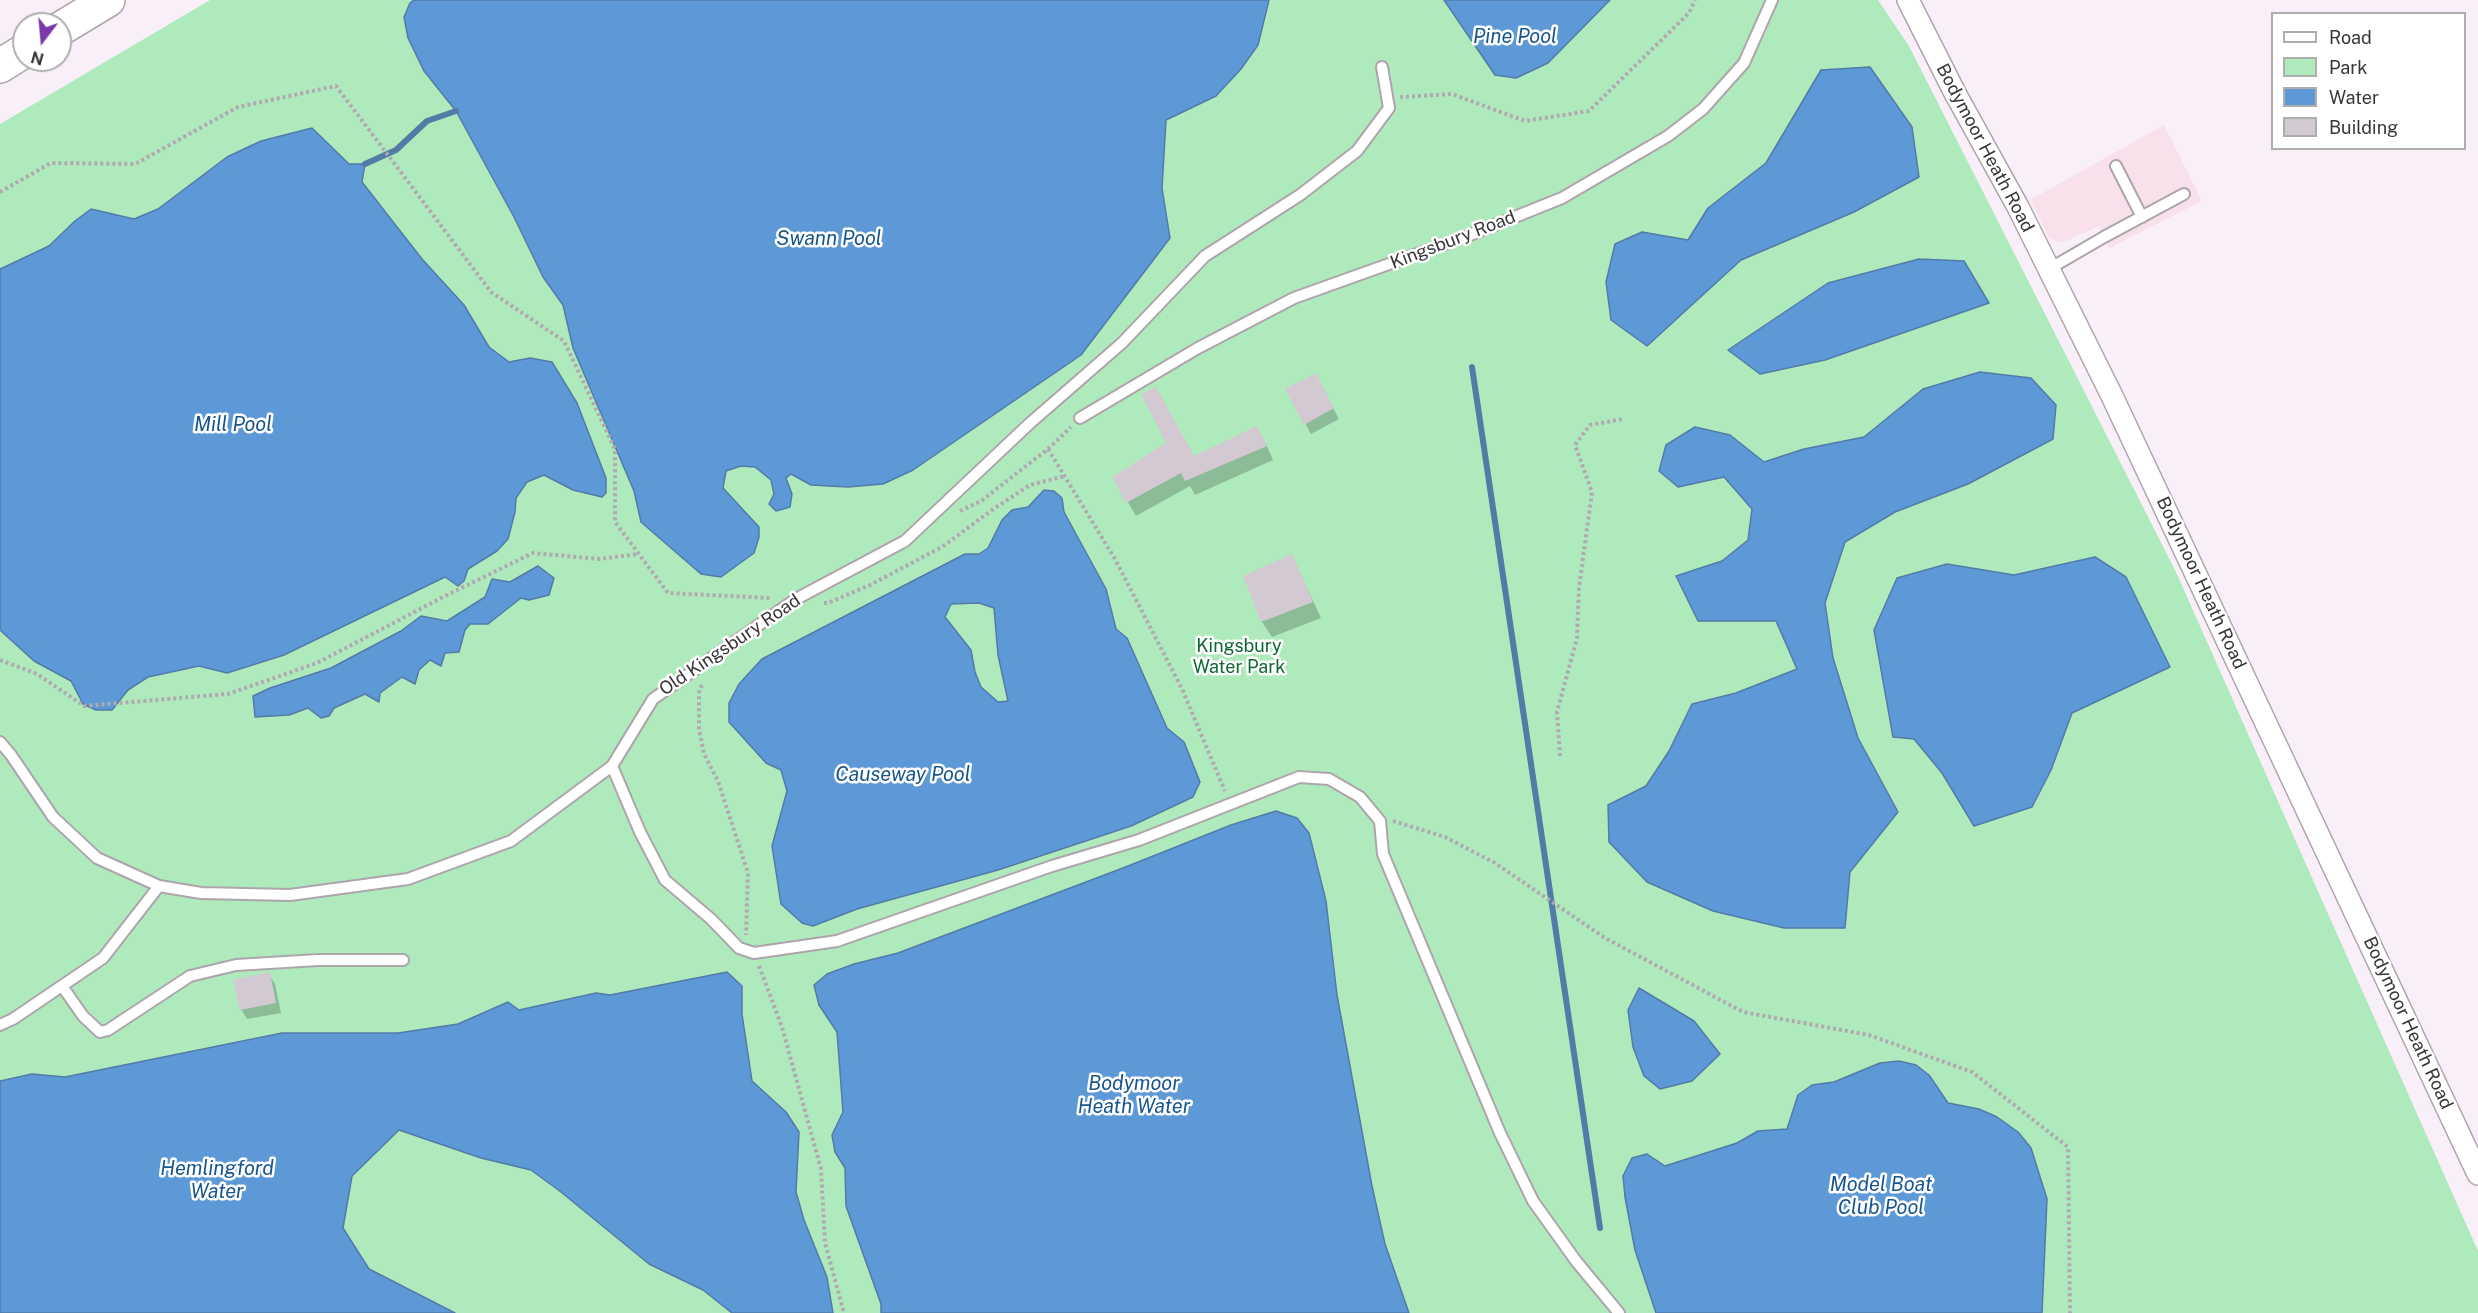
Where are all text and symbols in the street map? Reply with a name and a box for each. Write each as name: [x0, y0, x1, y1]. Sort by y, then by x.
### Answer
north arrow: [12, 12, 72, 72]
legend: [2271, 12, 2466, 150]
water label: Pine Pool: [1473, 25, 1557, 49]
text: Road: [2329, 27, 2372, 48]
text: N: [29, 47, 46, 69]
text: Park: [2329, 57, 2367, 78]
street label: Bodymoor Heath Road: [1931, 60, 2039, 236]
text: Water: [2329, 87, 2379, 108]
text: Building: [2329, 117, 2398, 138]
street label: Kingsbury Road: [1387, 206, 1519, 274]
water label: Swann Pool: [776, 227, 882, 251]
water label: Mill Pool: [194, 413, 272, 437]
street label: Bodymoor Heath Road: [2152, 493, 2250, 673]
street label: Old Kingsbury Road: [655, 590, 805, 700]
park label: Kingsbury Water Park: [1193, 635, 1285, 678]
water label: Causeway Pool: [835, 763, 971, 787]
street label: Bodymoor Heath Road: [2359, 933, 2457, 1113]
water label: Bodymoor Heath Water: [1078, 1072, 1190, 1119]
water label: Hemlingford Water: [160, 1157, 274, 1204]
water label: Model Boat Club Pool: [1830, 1173, 1932, 1220]

